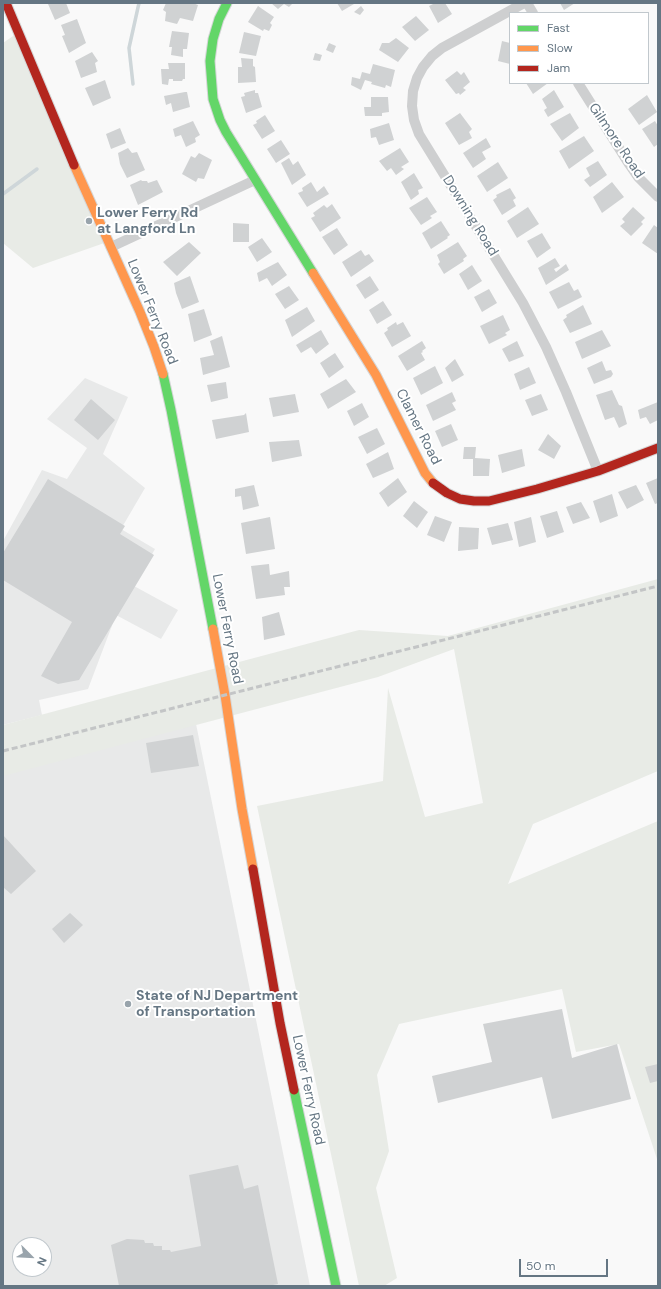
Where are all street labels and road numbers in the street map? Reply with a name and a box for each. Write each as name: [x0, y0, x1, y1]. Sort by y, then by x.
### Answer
street label: Gilmore Road: [585, 100, 647, 182]
street label: Downing Road: [439, 173, 501, 259]
street label: Lower Ferry Road: [123, 257, 181, 367]
street label: Clamer Road: [392, 386, 444, 468]
street label: Lower Ferry Road: [208, 572, 246, 686]
street label: Lower Ferry Road: [288, 1033, 328, 1147]

